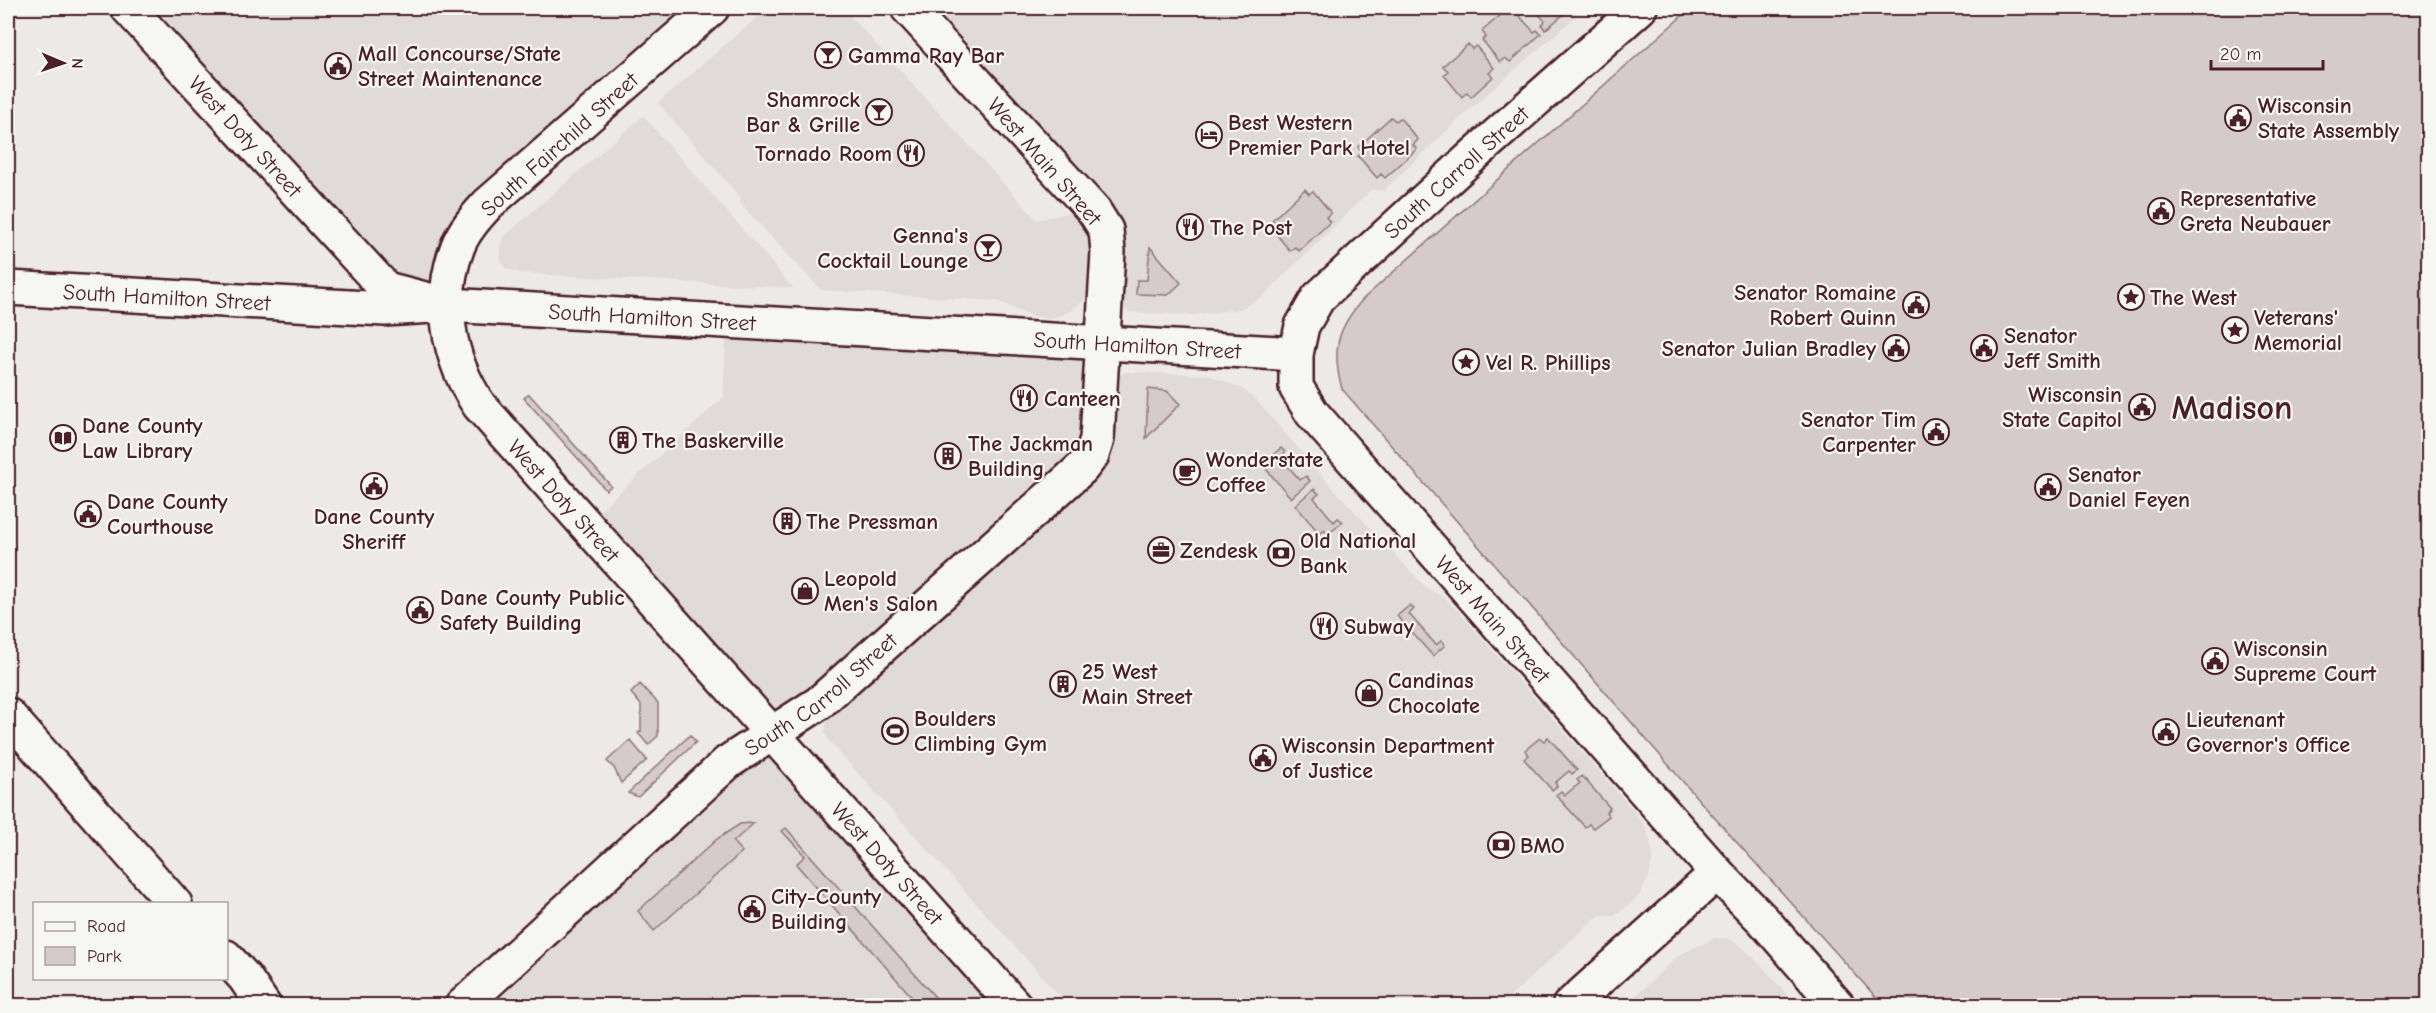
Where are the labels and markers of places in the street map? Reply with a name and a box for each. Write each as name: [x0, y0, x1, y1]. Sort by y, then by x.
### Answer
bar icon: Gamma Ray Bar: [813, 40, 843, 70]
place label: Mall Concourse/State Street Maintenance: [358, 41, 561, 92]
place label: Gamma Ray Bar: [848, 43, 1004, 69]
public building icon: Mall Concourse/State Street Maintenance: [323, 51, 353, 81]
place label: Shamrock Bar & Grille: [746, 87, 860, 138]
place label: Wisconsin State Assembly: [2258, 93, 2400, 144]
bar icon: Shamrock Bar & Grille: [864, 97, 894, 127]
public building icon: Wisconsin State Assembly: [2223, 103, 2253, 133]
place label: Best Western Premier Park Hotel: [1228, 110, 1410, 161]
hotel icon: Best Western Premier Park Hotel: [1194, 120, 1224, 150]
restaurant icon: Tornado Room: [896, 138, 926, 168]
place label: Tornado Room: [755, 141, 892, 167]
place label: Representative Greta Neubauer: [2180, 186, 2331, 237]
public building icon: Representative Greta Neubauer: [2146, 196, 2176, 226]
restaurant icon: The Post: [1175, 212, 1205, 242]
place label: The Post: [1210, 215, 1293, 241]
place label: Genna's Cocktail Lounge: [817, 223, 968, 274]
bar icon: Genna's Cocktail Lounge: [973, 233, 1003, 263]
place label: Senator Romaine Robert Quinn: [1734, 280, 1896, 331]
place icon: The West: [2116, 282, 2146, 312]
place label: The West: [2150, 285, 2237, 311]
public building icon: Senator Romaine Robert Quinn: [1901, 290, 1931, 320]
place label: Veterans' Memorial: [2254, 305, 2342, 356]
place icon: Veterans' Memorial: [2220, 315, 2250, 345]
place label: Senator Jeff Smith: [2004, 323, 2101, 374]
public building icon: Senator Julian Bradley: [1881, 333, 1911, 363]
public building icon: Senator Jeff Smith: [1969, 333, 1999, 363]
place label: Senator Julian Bradley: [1662, 336, 1877, 362]
place icon: Vel R. Phillips: [1451, 347, 1481, 377]
place label: Vel R. Phillips: [1486, 350, 1611, 376]
place label: Wisconsin State Capitol: [2002, 382, 2122, 433]
restaurant icon: Canteen: [1009, 383, 1039, 413]
place label: Canteen: [1044, 386, 1121, 412]
public building icon: Wisconsin State Capitol: [2127, 392, 2157, 422]
place label: Senator Tim Carpenter: [1801, 407, 1916, 458]
place label: Dane County Law Library: [82, 413, 204, 464]
public building icon: Senator Tim Carpenter: [1921, 417, 1951, 447]
library icon: Dane County Law Library: [48, 423, 78, 453]
building icon: The Baskerville: [608, 425, 638, 455]
place label: The Baskerville: [642, 428, 784, 454]
place label: The Jackman Building: [968, 431, 1093, 482]
building icon: The Jackman Building: [933, 441, 963, 471]
place label: Wonderstate Coffee: [1206, 447, 1323, 498]
cafe icon: Wonderstate Coffee: [1172, 457, 1202, 487]
place label: Senator Daniel Feyen: [2068, 462, 2190, 513]
public building icon: Dane County Sheriff: [359, 471, 389, 501]
public building icon: Senator Daniel Feyen: [2033, 472, 2063, 502]
place label: Dane County Courthouse: [107, 489, 229, 540]
public building icon: Dane County Courthouse: [73, 499, 103, 529]
place label: Dane County Sheriff: [314, 504, 435, 555]
building icon: The Pressman: [772, 506, 802, 536]
place label: The Pressman: [806, 509, 938, 535]
place label: Old National Bank: [1300, 528, 1416, 579]
office icon: Zendesk: [1146, 535, 1176, 565]
place label: Zendesk: [1180, 538, 1258, 564]
bank icon: Old National Bank: [1266, 538, 1296, 568]
place label: Leopold Men's Salon: [824, 566, 938, 617]
shop icon: Leopold Men's Salon: [790, 576, 820, 606]
place label: Dane County Public Safety Building: [440, 585, 625, 636]
public building icon: Dane County Public Safety Building: [405, 595, 435, 625]
restaurant icon: Subway: [1309, 611, 1339, 641]
place label: Subway: [1344, 614, 1415, 640]
place label: Wisconsin Supreme Court: [2234, 636, 2377, 687]
public building icon: Wisconsin Supreme Court: [2200, 646, 2230, 676]
place label: 25 West Main Street: [1082, 659, 1193, 710]
place label: Candinas Chocolate: [1388, 668, 1480, 719]
building icon: 25 West Main Street: [1048, 669, 1078, 699]
shop icon: Candinas Chocolate: [1354, 678, 1384, 708]
place label: Boulders Climbing Gym: [914, 706, 1047, 757]
place label: Lieutenant Governor's Office: [2186, 707, 2350, 758]
sports icon: Boulders Climbing Gym: [880, 716, 910, 746]
public building icon: Lieutenant Governor's Office: [2151, 717, 2181, 747]
place label: Wisconsin Department of Justice: [1282, 733, 1495, 784]
public building icon: Wisconsin Department of Justice: [1248, 743, 1278, 773]
bank icon: BMO: [1486, 830, 1516, 860]
place label: BMO: [1520, 833, 1565, 859]
place label: City-County Building: [771, 884, 882, 935]
public building icon: City-County Building: [737, 894, 767, 924]

